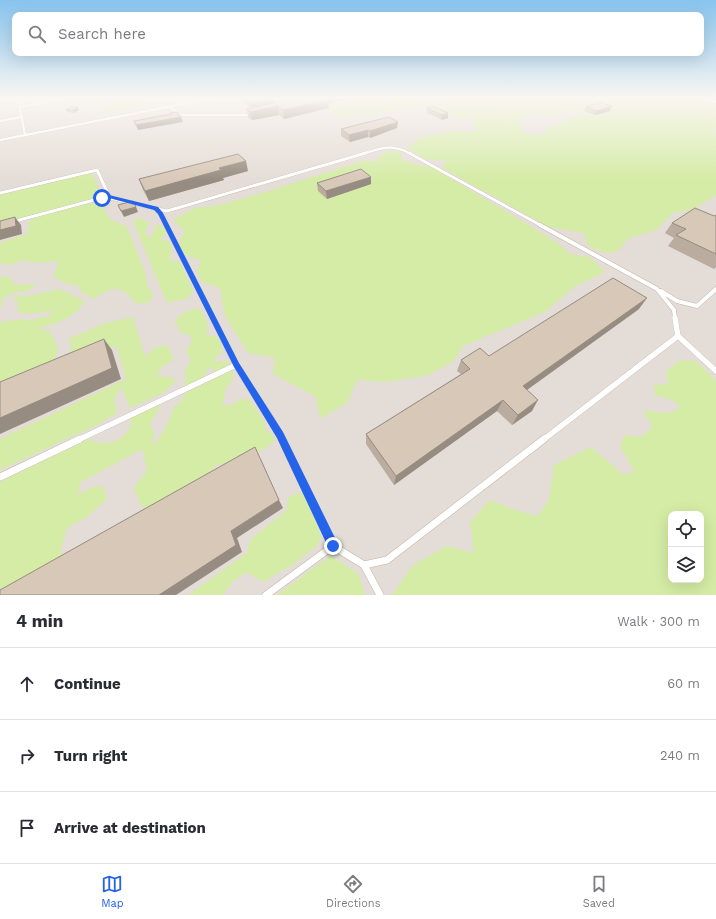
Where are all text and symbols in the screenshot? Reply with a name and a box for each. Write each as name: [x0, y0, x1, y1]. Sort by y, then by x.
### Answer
search box: [12, 12, 704, 56]
icon: search: [26, 23, 48, 45]
text: Search here: [58, 25, 146, 43]
route start: [93, 189, 111, 207]
map controls: [668, 511, 704, 583]
button: locate: [668, 511, 704, 547]
route end: [324, 537, 342, 555]
button: layers: [668, 547, 704, 583]
text: 4 min: [16, 611, 63, 631]
text: Walk · 300 m: [617, 614, 700, 629]
icon: ahead: [16, 673, 38, 695]
text: Continue: [54, 675, 121, 693]
text: 60 m: [667, 676, 700, 691]
icon: right: [16, 745, 38, 767]
text: Turn right: [54, 747, 127, 765]
text: 240 m: [660, 748, 700, 763]
icon: arrive: [16, 817, 38, 839]
text: Arrive at destination: [54, 819, 206, 837]
tab: Map: [101, 873, 124, 910]
tab: Directions: [326, 873, 380, 910]
tab: Saved: [583, 873, 615, 910]

